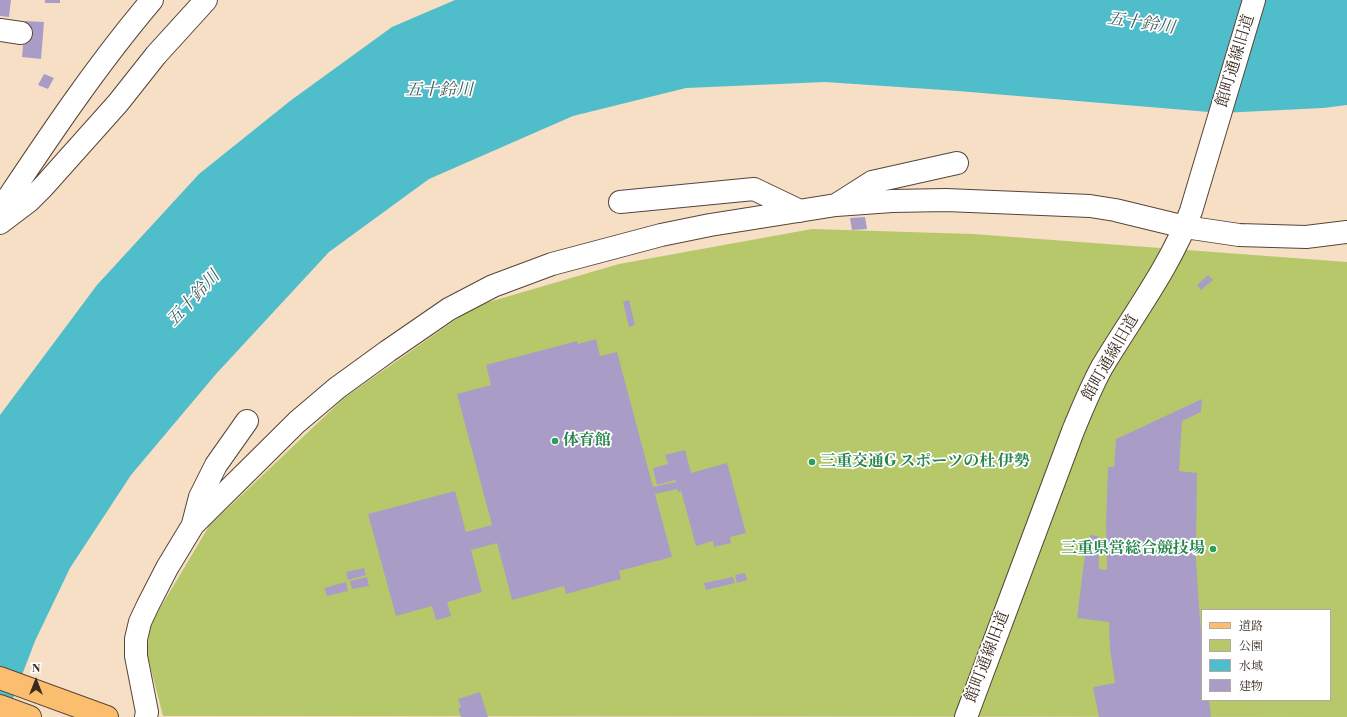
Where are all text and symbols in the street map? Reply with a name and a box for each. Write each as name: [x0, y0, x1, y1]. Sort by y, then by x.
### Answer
water label: 五十鈴川: [1106, 9, 1176, 39]
street label: 館町通線旧道: [1213, 12, 1259, 110]
water label: 五十鈴川: [405, 81, 473, 101]
water label: 五十鈴川: [163, 267, 225, 331]
street label: 館町通線旧道: [1079, 312, 1143, 404]
place label: 体育館: [563, 431, 611, 451]
marker: 体育館: [550, 436, 560, 446]
place label: 三重交通G スポーツの杜 伊勢: [820, 452, 1030, 472]
marker: 三重交通G スポーツの杜 伊勢: [807, 457, 817, 467]
place label: 三重県営総合競技場: [1061, 539, 1205, 559]
marker: 三重県営総合競技場: [1208, 544, 1218, 554]
street label: 館町通線旧道: [962, 609, 1014, 705]
legend: [1201, 609, 1331, 701]
text: 道路: [1239, 619, 1263, 634]
text: 公園: [1239, 639, 1263, 654]
text: 水域: [1239, 659, 1263, 674]
north arrow: [16, 661, 56, 701]
text: N: [32, 662, 40, 676]
text: 建物: [1239, 679, 1263, 694]

